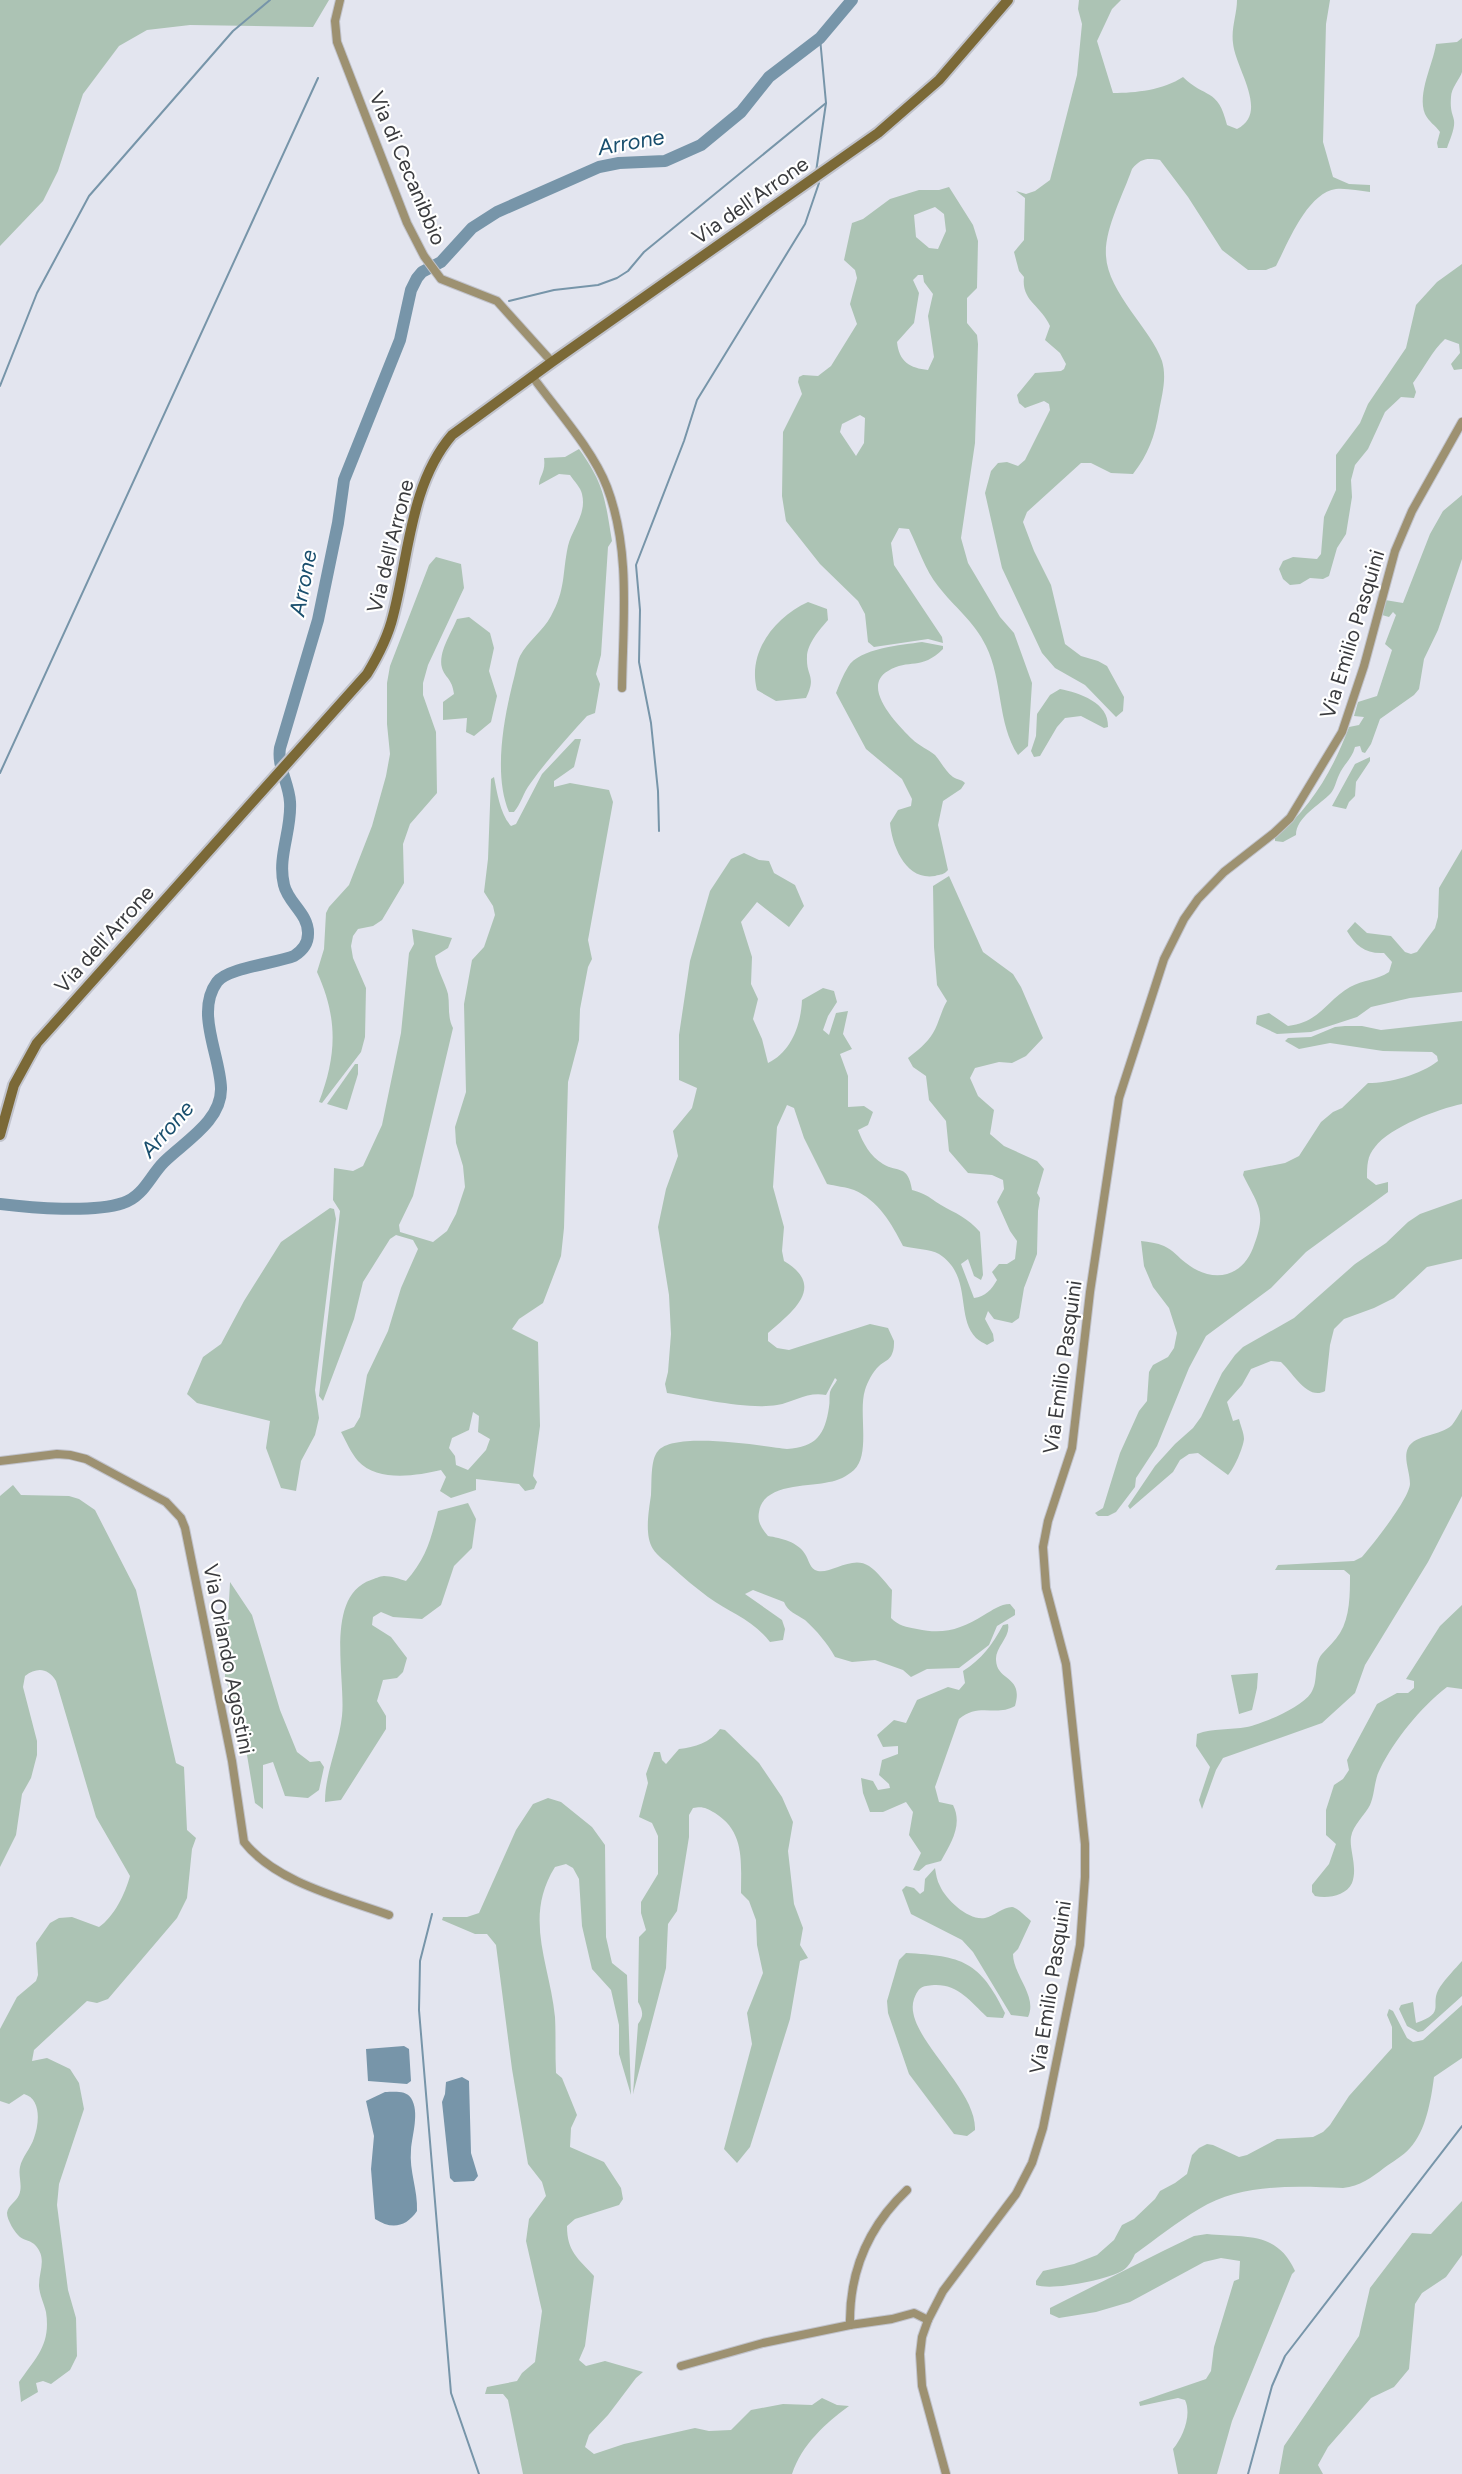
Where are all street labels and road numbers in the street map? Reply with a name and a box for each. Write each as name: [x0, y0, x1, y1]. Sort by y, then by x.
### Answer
street label: Via di Cecanibbio: [364, 87, 452, 249]
street label: Via dell'Arrone: [687, 151, 813, 249]
street label: Via dell'Arrone: [361, 477, 419, 615]
street label: Via Emilio Pasquini: [1314, 547, 1390, 721]
street label: Via dell'Arrone: [49, 880, 159, 998]
street label: Via Emilio Pasquini: [1037, 1279, 1087, 1455]
street label: Via Orlando Agostini: [198, 1562, 260, 1756]
street label: Via Emilio Pasquini: [1024, 1899, 1076, 2075]

